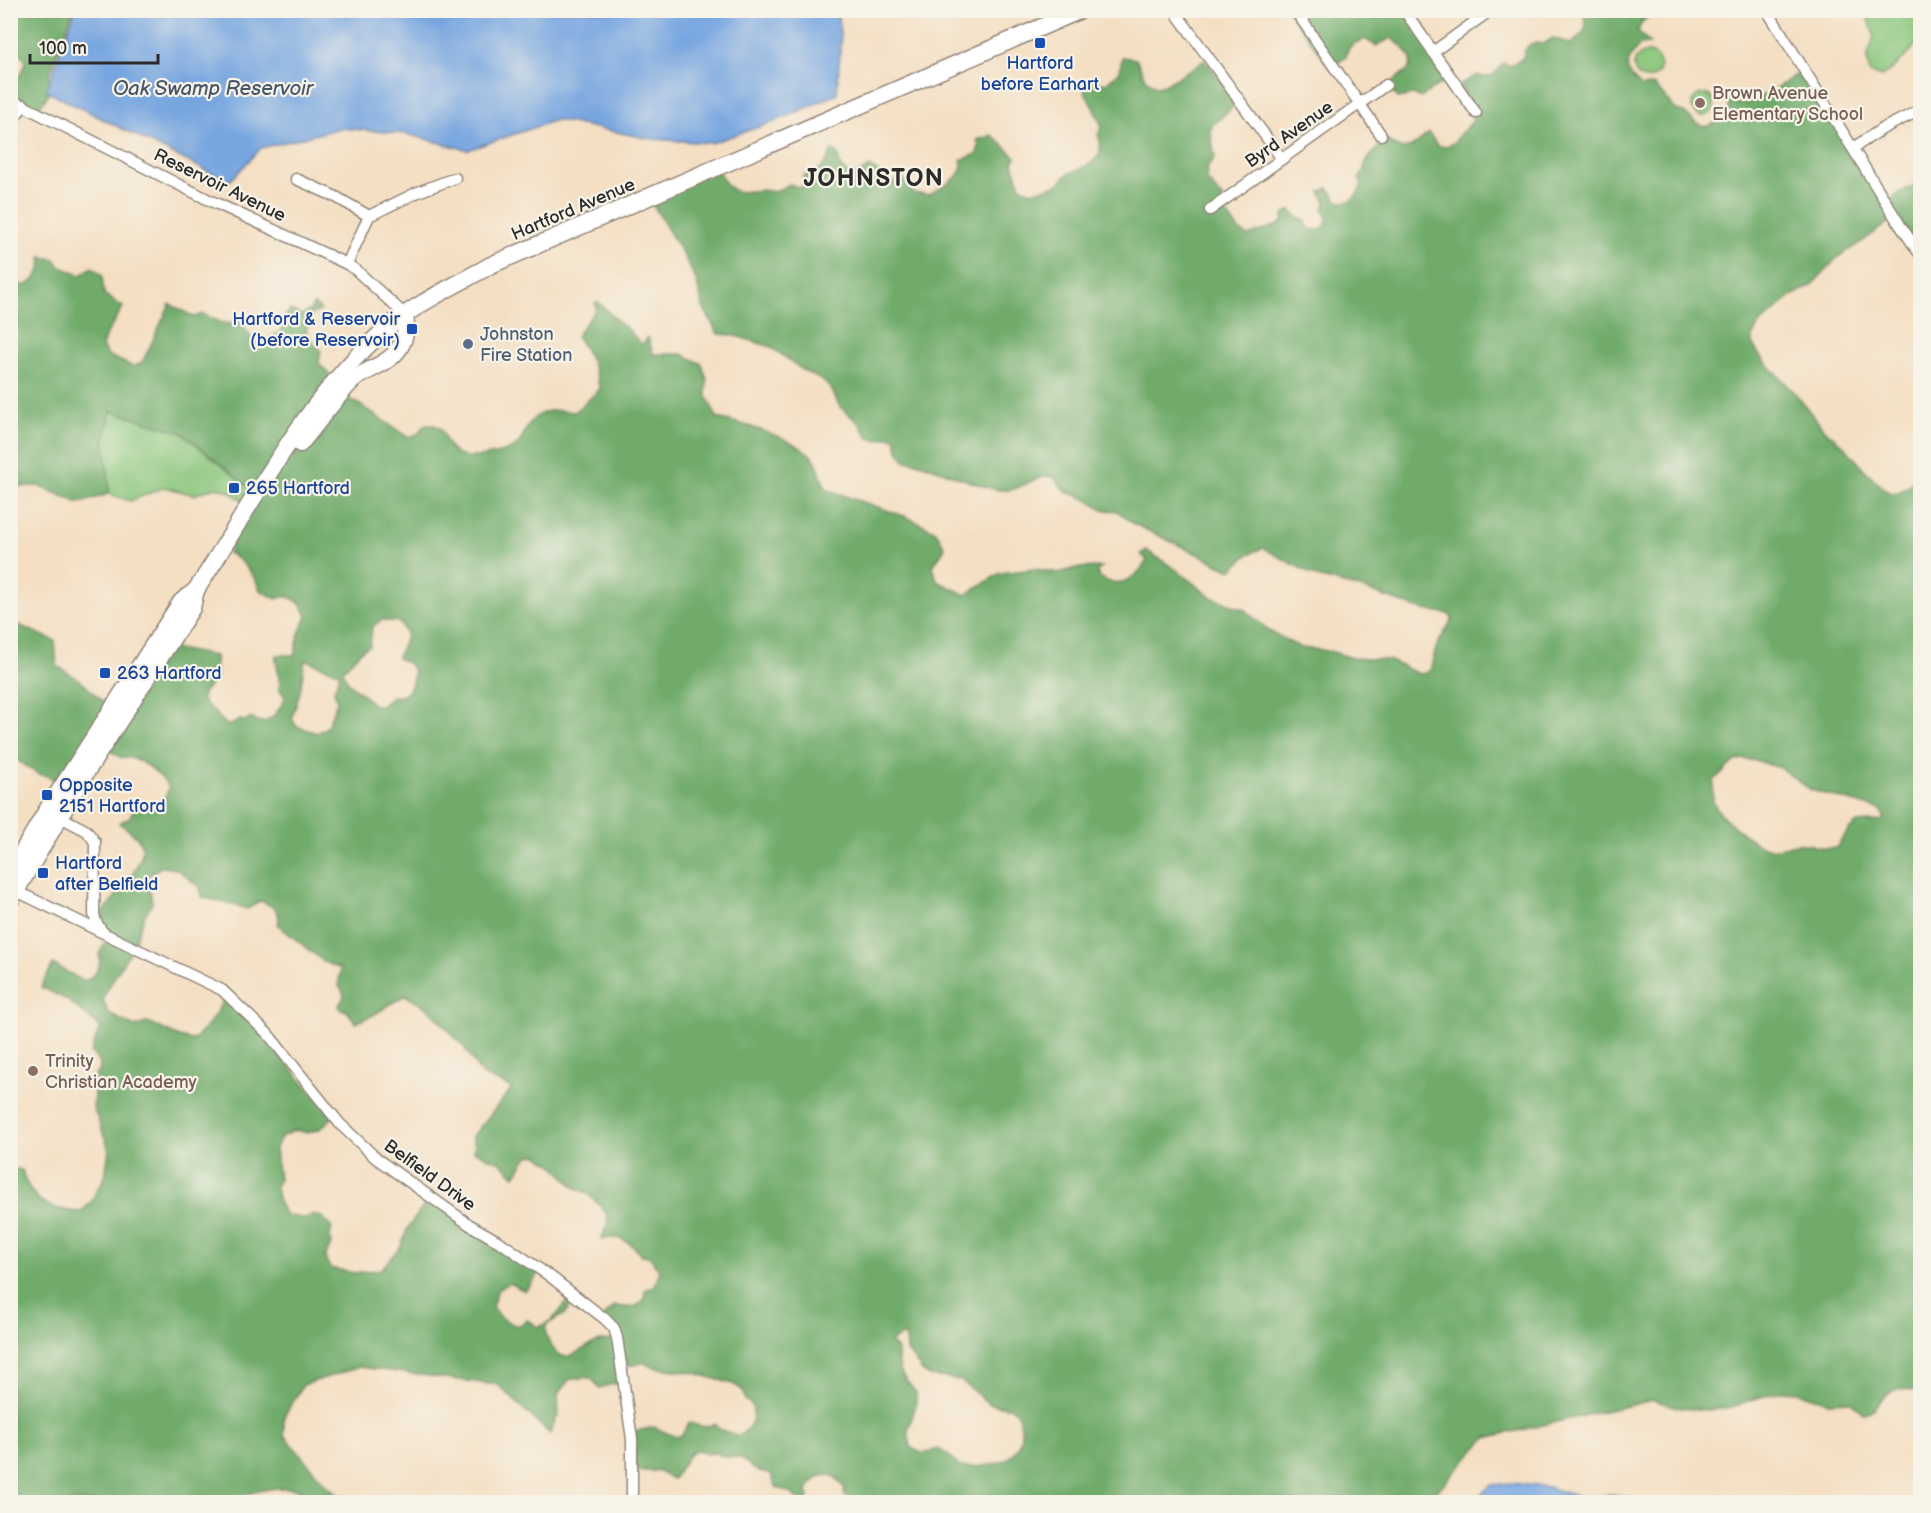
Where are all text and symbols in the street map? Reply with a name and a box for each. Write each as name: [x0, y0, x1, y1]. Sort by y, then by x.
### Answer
scale bar: [30, 27, 158, 65]
marker: Hartford before Earhart: [1033, 36, 1047, 50]
text: 100 m: [39, 38, 87, 59]
place label: Hartford before Earhart: [981, 53, 1100, 95]
water label: Oak Swamp Reservoir: [113, 77, 315, 101]
place label: Brown Avenue Elementary School: [1712, 83, 1863, 125]
street label: Byrd Avenue: [1241, 96, 1337, 172]
marker: Brown Avenue Elementary School: [1693, 96, 1707, 110]
street label: Reservoir Avenue: [150, 144, 289, 227]
district label: JOHNSTON: [804, 164, 944, 193]
street label: Hartford Avenue: [508, 174, 639, 245]
place label: Hartford & Reservoir (before Reservoir): [232, 309, 400, 351]
marker: Hartford & Reservoir (before Reservoir): [405, 322, 419, 336]
place label: Johnston Fire Station: [480, 324, 572, 366]
marker: Johnston Fire Station: [461, 337, 475, 351]
place label: 265 Hartford: [246, 478, 350, 499]
marker: 265 Hartford: [227, 481, 241, 495]
place label: 263 Hartford: [117, 663, 222, 684]
marker: 263 Hartford: [98, 666, 112, 680]
place label: Opposite 2151 Hartford: [59, 775, 166, 817]
marker: Opposite 2151 Hartford: [40, 788, 54, 802]
place label: Hartford after Belfield: [55, 853, 158, 895]
marker: Hartford after Belfield: [36, 866, 50, 880]
place label: Trinity Christian Academy: [45, 1051, 198, 1093]
marker: Trinity Christian Academy: [26, 1064, 40, 1078]
street label: Belfield Drive: [380, 1135, 480, 1216]

